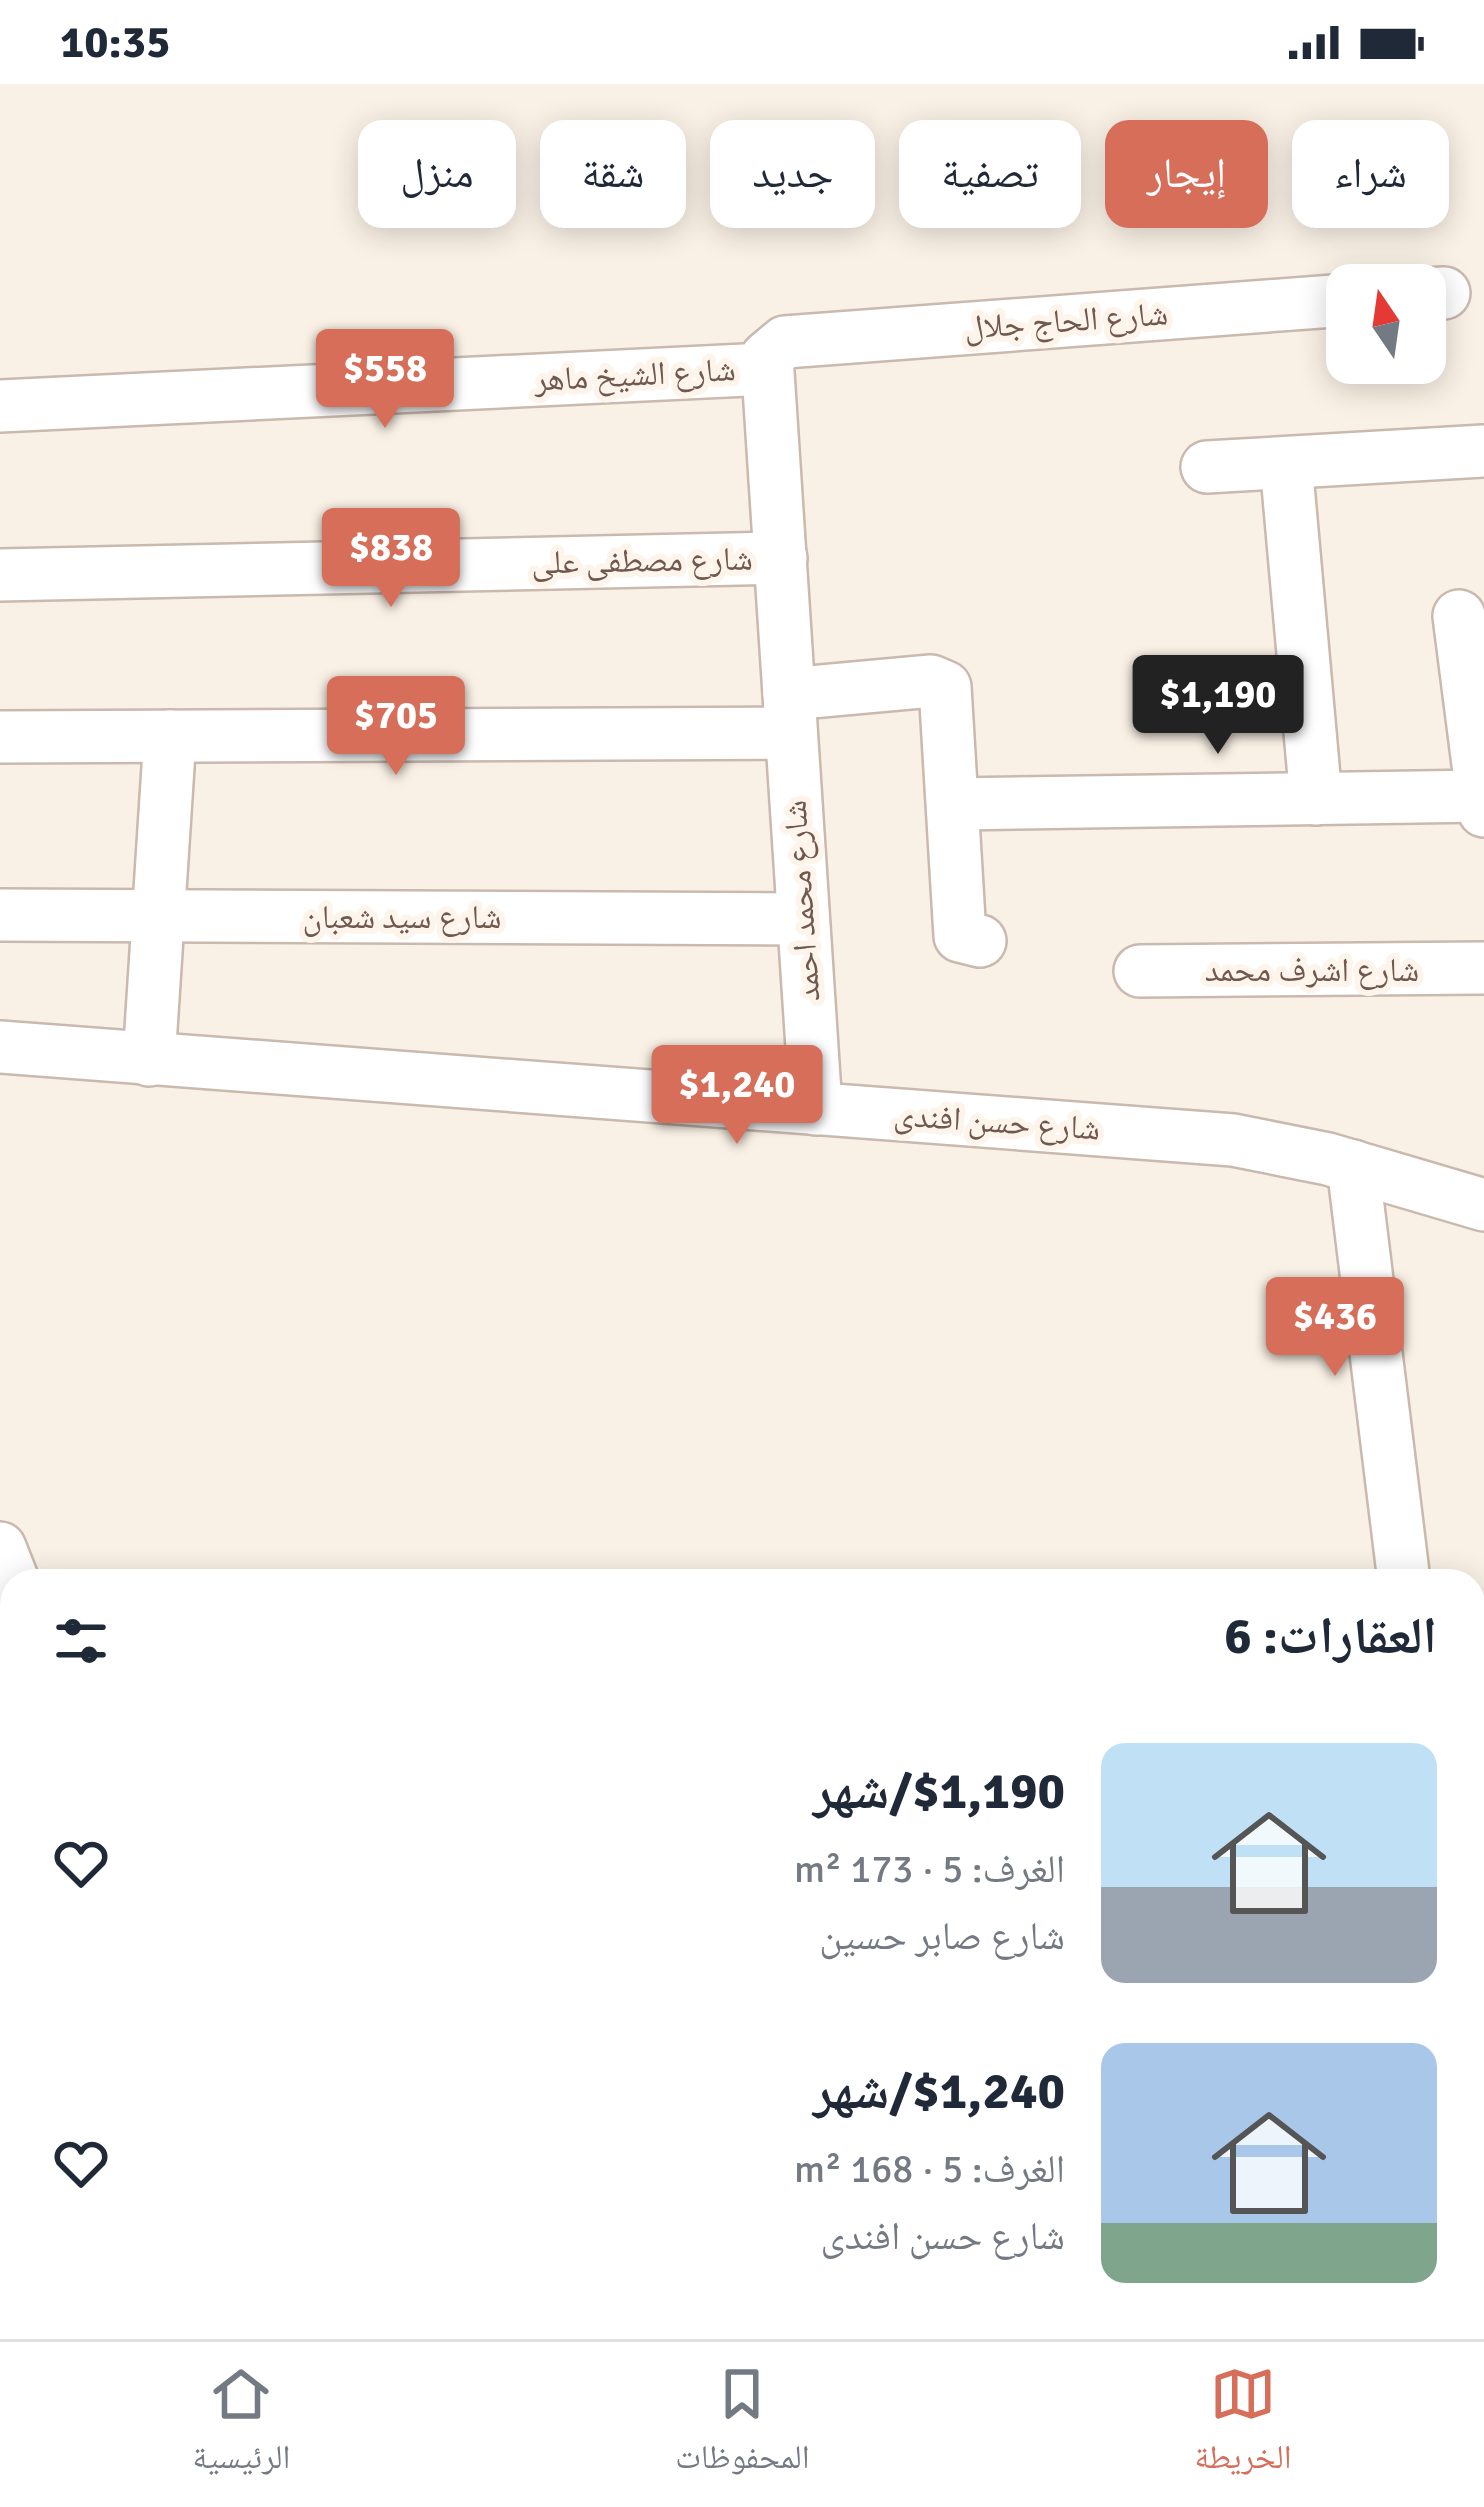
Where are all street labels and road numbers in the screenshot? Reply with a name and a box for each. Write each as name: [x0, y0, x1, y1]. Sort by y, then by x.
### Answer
street label: شارع الحاج جلال: [963, 293, 1169, 349]
street label: شارع الشيخ ماهر: [532, 349, 737, 401]
street label: شارع مصطفى على: [531, 539, 753, 583]
street label: شارع محمد احمد: [775, 799, 829, 1003]
street label: شارع سيد شعبان: [302, 897, 502, 938]
street label: شارع اشرف محمد: [1205, 950, 1419, 991]
street label: شارع حسن افندى: [892, 1094, 1102, 1150]

